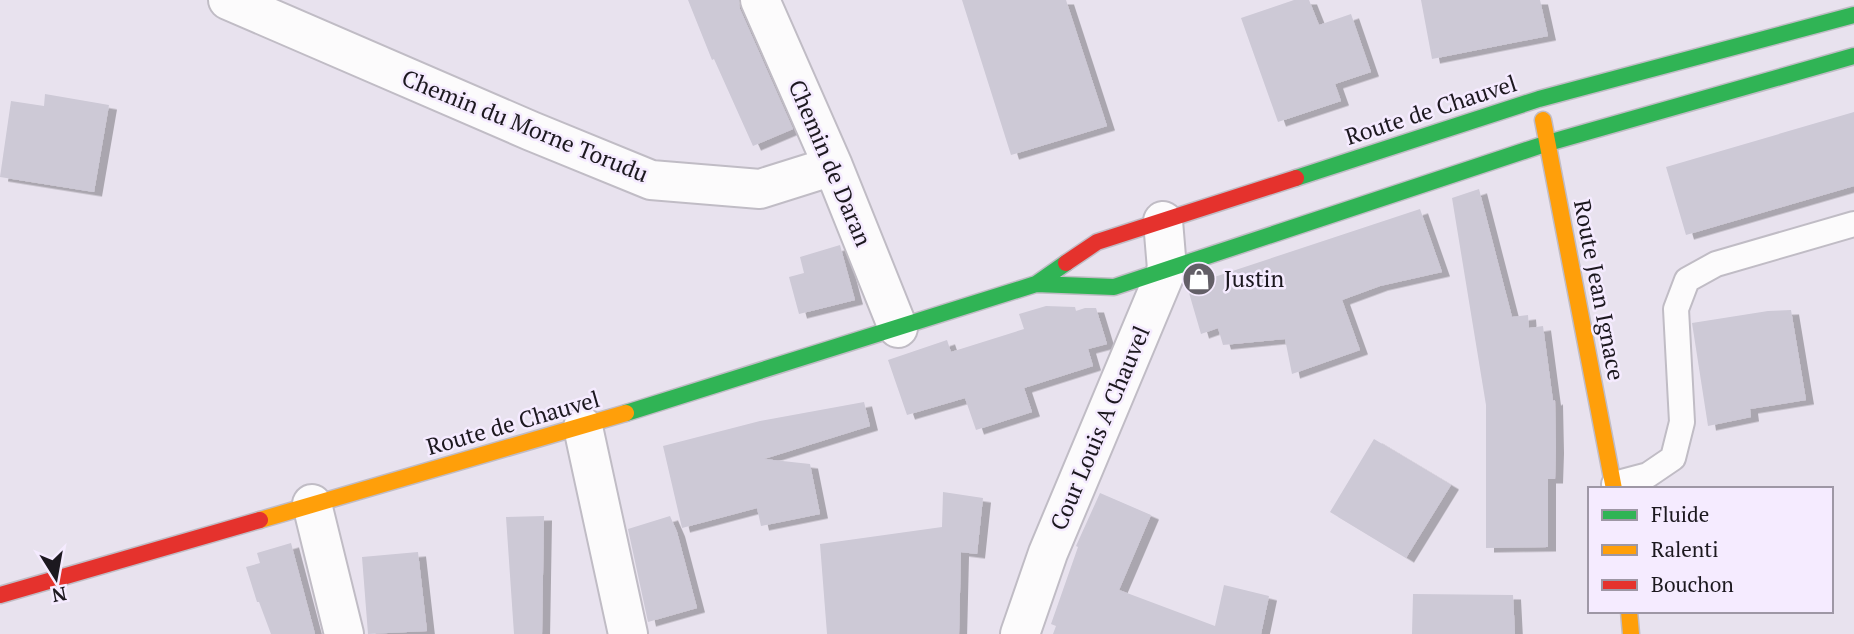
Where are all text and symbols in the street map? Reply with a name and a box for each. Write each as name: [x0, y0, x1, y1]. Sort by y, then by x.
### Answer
street label: Chemin du Morne Torudu: [397, 62, 653, 189]
street label: Route de Chauvel: [1341, 67, 1521, 152]
street label: Chemin de Daran: [781, 75, 880, 251]
street label: Route Jean Ignace: [1567, 197, 1632, 383]
shop icon: Justin: [1180, 260, 1218, 298]
place label: Justin: [1224, 263, 1284, 294]
street label: Cour Louis A Chauvel: [1043, 321, 1157, 535]
street label: Route de Chauvel: [423, 383, 603, 462]
legend: [1588, 487, 1833, 613]
text: Fluide: [1651, 500, 1709, 528]
text: Ralenti: [1651, 535, 1718, 563]
north arrow: [21, 543, 91, 613]
text: Bouchon: [1651, 570, 1734, 598]
text: N: [49, 582, 69, 609]

